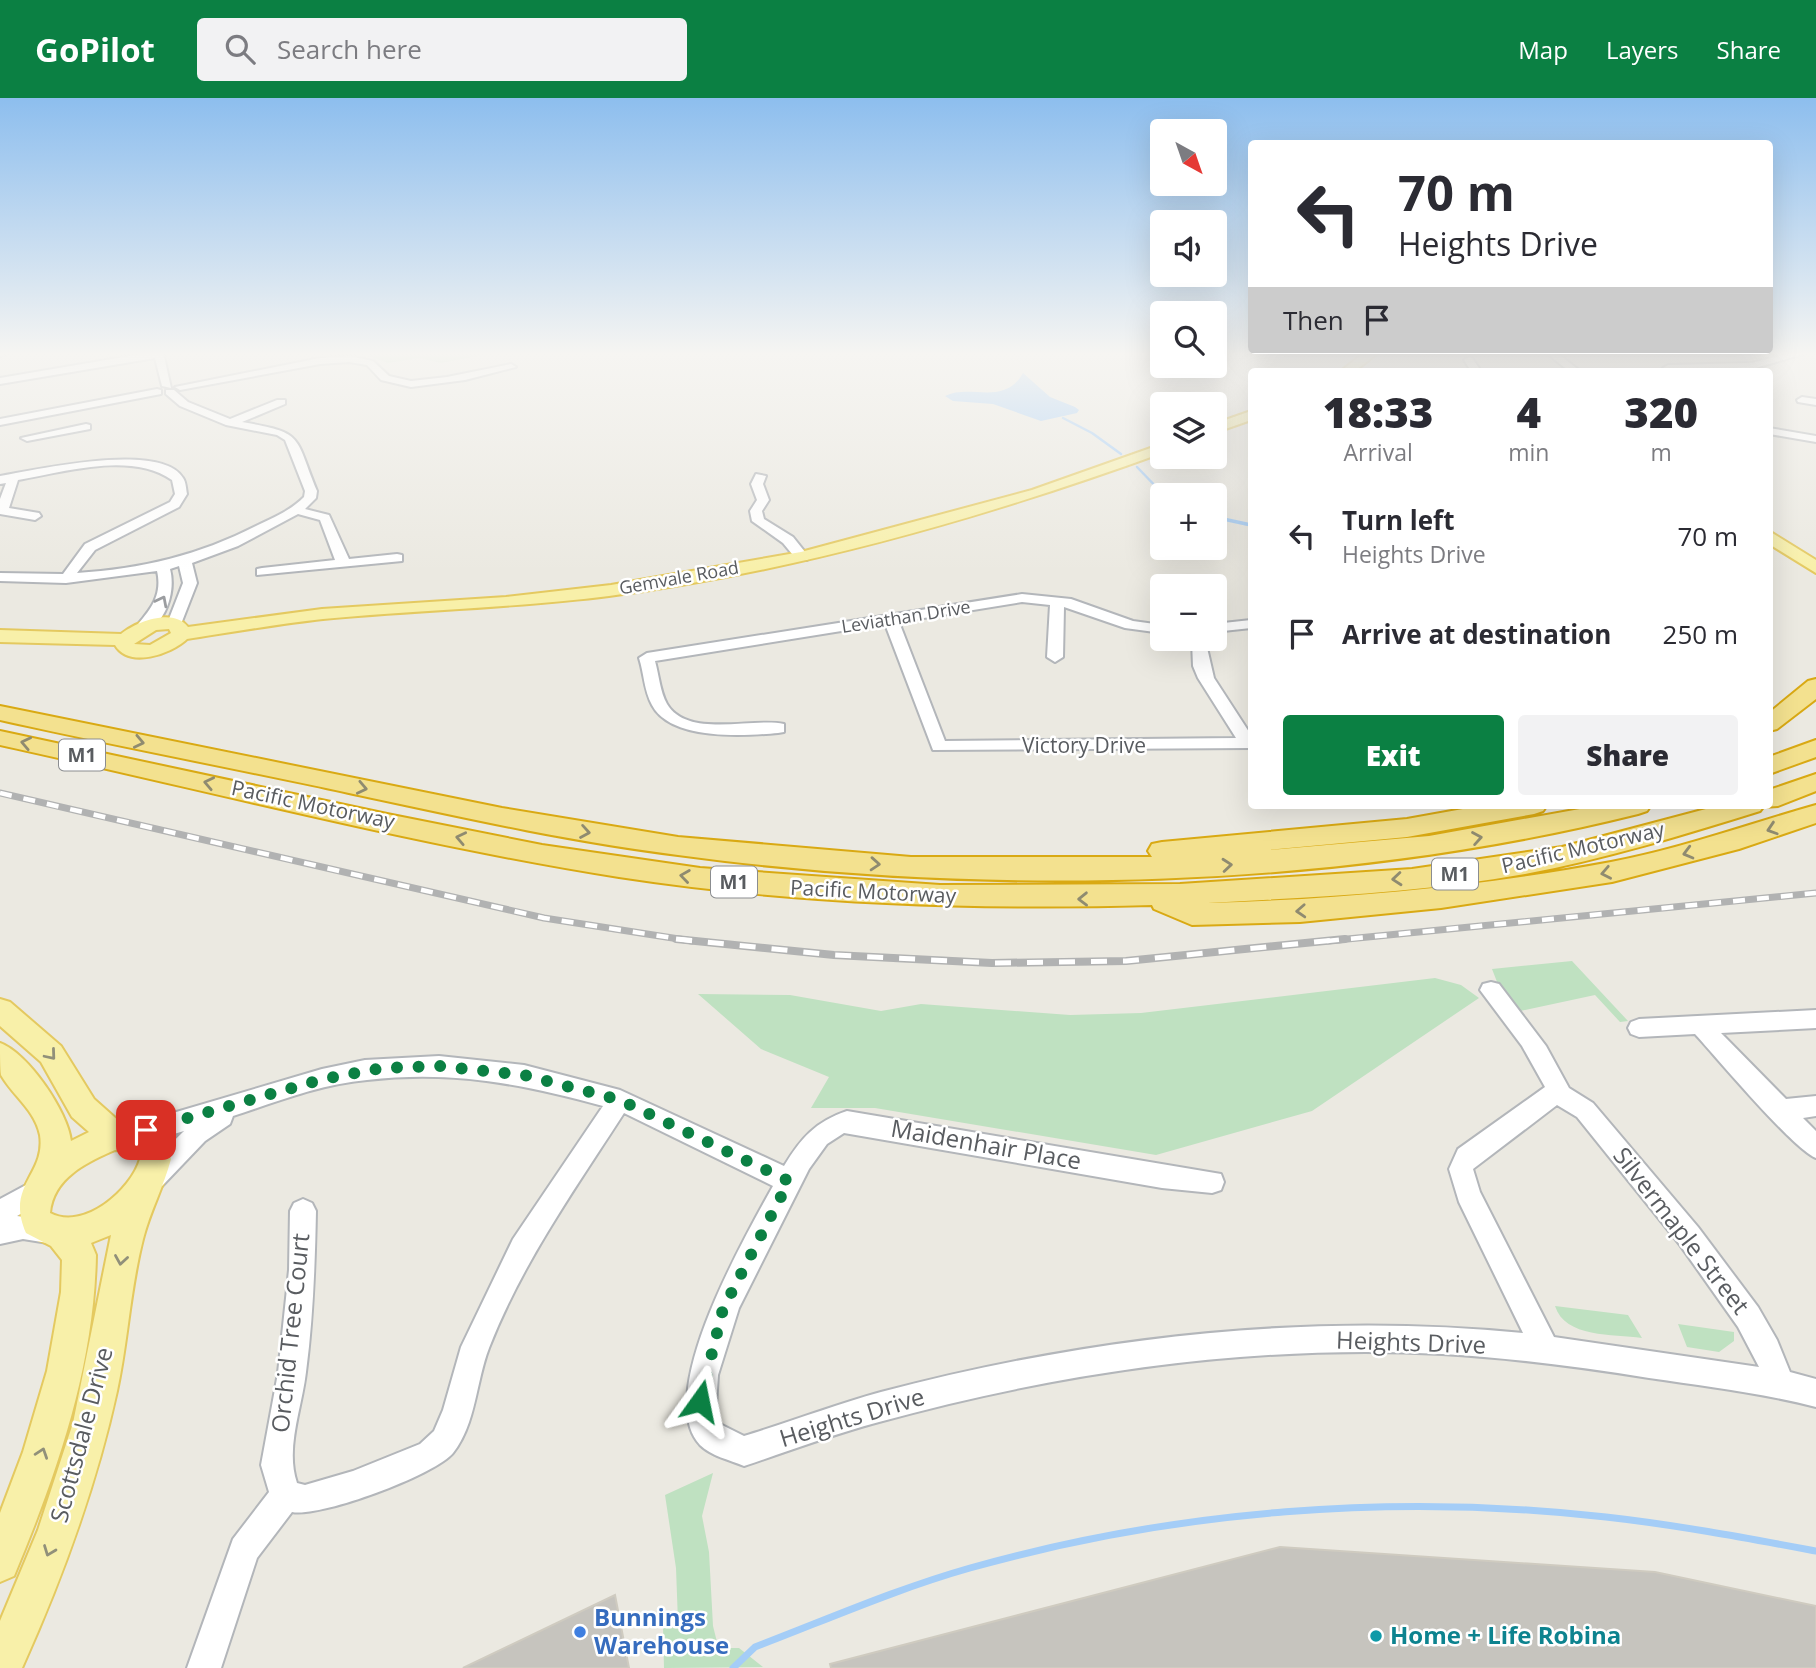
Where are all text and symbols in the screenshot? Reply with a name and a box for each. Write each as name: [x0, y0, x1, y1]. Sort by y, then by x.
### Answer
search box: [197, 18, 687, 81]
text: GoPilot: [35, 27, 155, 72]
icon: search: [221, 30, 259, 68]
text: Search here: [277, 31, 422, 67]
text: Map: [1518, 33, 1568, 66]
text: Layers: [1606, 33, 1679, 66]
text: Share: [1717, 33, 1781, 66]
north arrow: [1150, 119, 1227, 196]
map controls: [1150, 119, 1227, 651]
text: 70 m: [1398, 159, 1515, 225]
icon: left: [1283, 168, 1374, 259]
button: sound: [1150, 210, 1227, 287]
text: Heights Drive: [1398, 222, 1598, 265]
button: search: [1150, 301, 1227, 378]
icon: arrive: [1358, 301, 1396, 339]
text: Then: [1283, 302, 1344, 338]
text: 18:33: [1323, 383, 1433, 440]
text: 4: [1517, 383, 1541, 440]
text: 320: [1624, 383, 1698, 440]
button: layers: [1150, 392, 1227, 469]
text: Arrival: [1344, 436, 1413, 468]
text: min: [1508, 436, 1549, 468]
text: m: [1651, 436, 1672, 468]
button: +: [1150, 483, 1227, 560]
text: Turn left: [1342, 502, 1454, 538]
icon: left: [1283, 517, 1321, 555]
text: 70 m: [1677, 518, 1738, 554]
text: Heights Drive: [1342, 538, 1486, 570]
street label: Gemvale Road: [617, 555, 741, 599]
button: −: [1150, 574, 1227, 651]
street label: Leviathan Drive: [840, 594, 972, 638]
one-way arrow: [153, 596, 167, 608]
icon: arrive: [1283, 615, 1321, 653]
text: Arrive at destination: [1342, 616, 1611, 652]
text: 250 m: [1663, 616, 1738, 652]
button: Exit: [1283, 715, 1504, 795]
button: Share: [1518, 715, 1738, 795]
street label: Victory Drive: [1022, 731, 1146, 759]
one-way arrow: [133, 734, 145, 749]
one-way arrow: [20, 737, 32, 752]
road number: M1: [59, 740, 105, 770]
street label: Pacific Motorway: [229, 773, 398, 835]
one-way arrow: [203, 776, 215, 791]
one-way arrow: [355, 779, 367, 794]
street label: Pacific Motorway: [1499, 815, 1667, 879]
one-way arrow: [1767, 820, 1779, 835]
one-way arrow: [579, 824, 590, 839]
one-way arrow: [455, 831, 467, 846]
one-way arrow: [1471, 831, 1483, 846]
one-way arrow: [1682, 845, 1694, 859]
one-way arrow: [870, 856, 881, 871]
one-way arrow: [1221, 858, 1232, 873]
road number: M1: [1432, 859, 1478, 890]
one-way arrow: [1600, 864, 1612, 879]
road number: M1: [711, 866, 757, 898]
one-way arrow: [679, 869, 691, 884]
one-way arrow: [1392, 872, 1403, 887]
street label: Pacific Motorway: [789, 873, 957, 909]
one-way arrow: [1077, 891, 1088, 906]
one-way arrow: [1295, 904, 1306, 919]
one-way arrow: [43, 1046, 55, 1059]
pin: [116, 1100, 176, 1160]
icon: arrive: [127, 1111, 165, 1149]
street label: Maidenhair Place: [888, 1111, 1084, 1177]
street label: Silvermaple Street: [1607, 1140, 1758, 1320]
street label: Orchid Tree Court: [263, 1231, 316, 1434]
one-way arrow: [114, 1254, 129, 1266]
street label: Heights Drive: [1336, 1322, 1487, 1361]
street label: Scottsdale Drive: [41, 1343, 120, 1526]
position arrow: [663, 1364, 737, 1438]
street label: Heights Drive: [775, 1379, 928, 1454]
one-way arrow: [34, 1447, 48, 1460]
one-way arrow: [43, 1545, 57, 1557]
place label: Bunnings Warehouse: [594, 1600, 729, 1661]
place label: Home + Life Robina: [1390, 1618, 1621, 1651]
marker: Bunnings Warehouse: [572, 1624, 588, 1640]
marker: Home + Life Robina: [1368, 1628, 1384, 1644]

